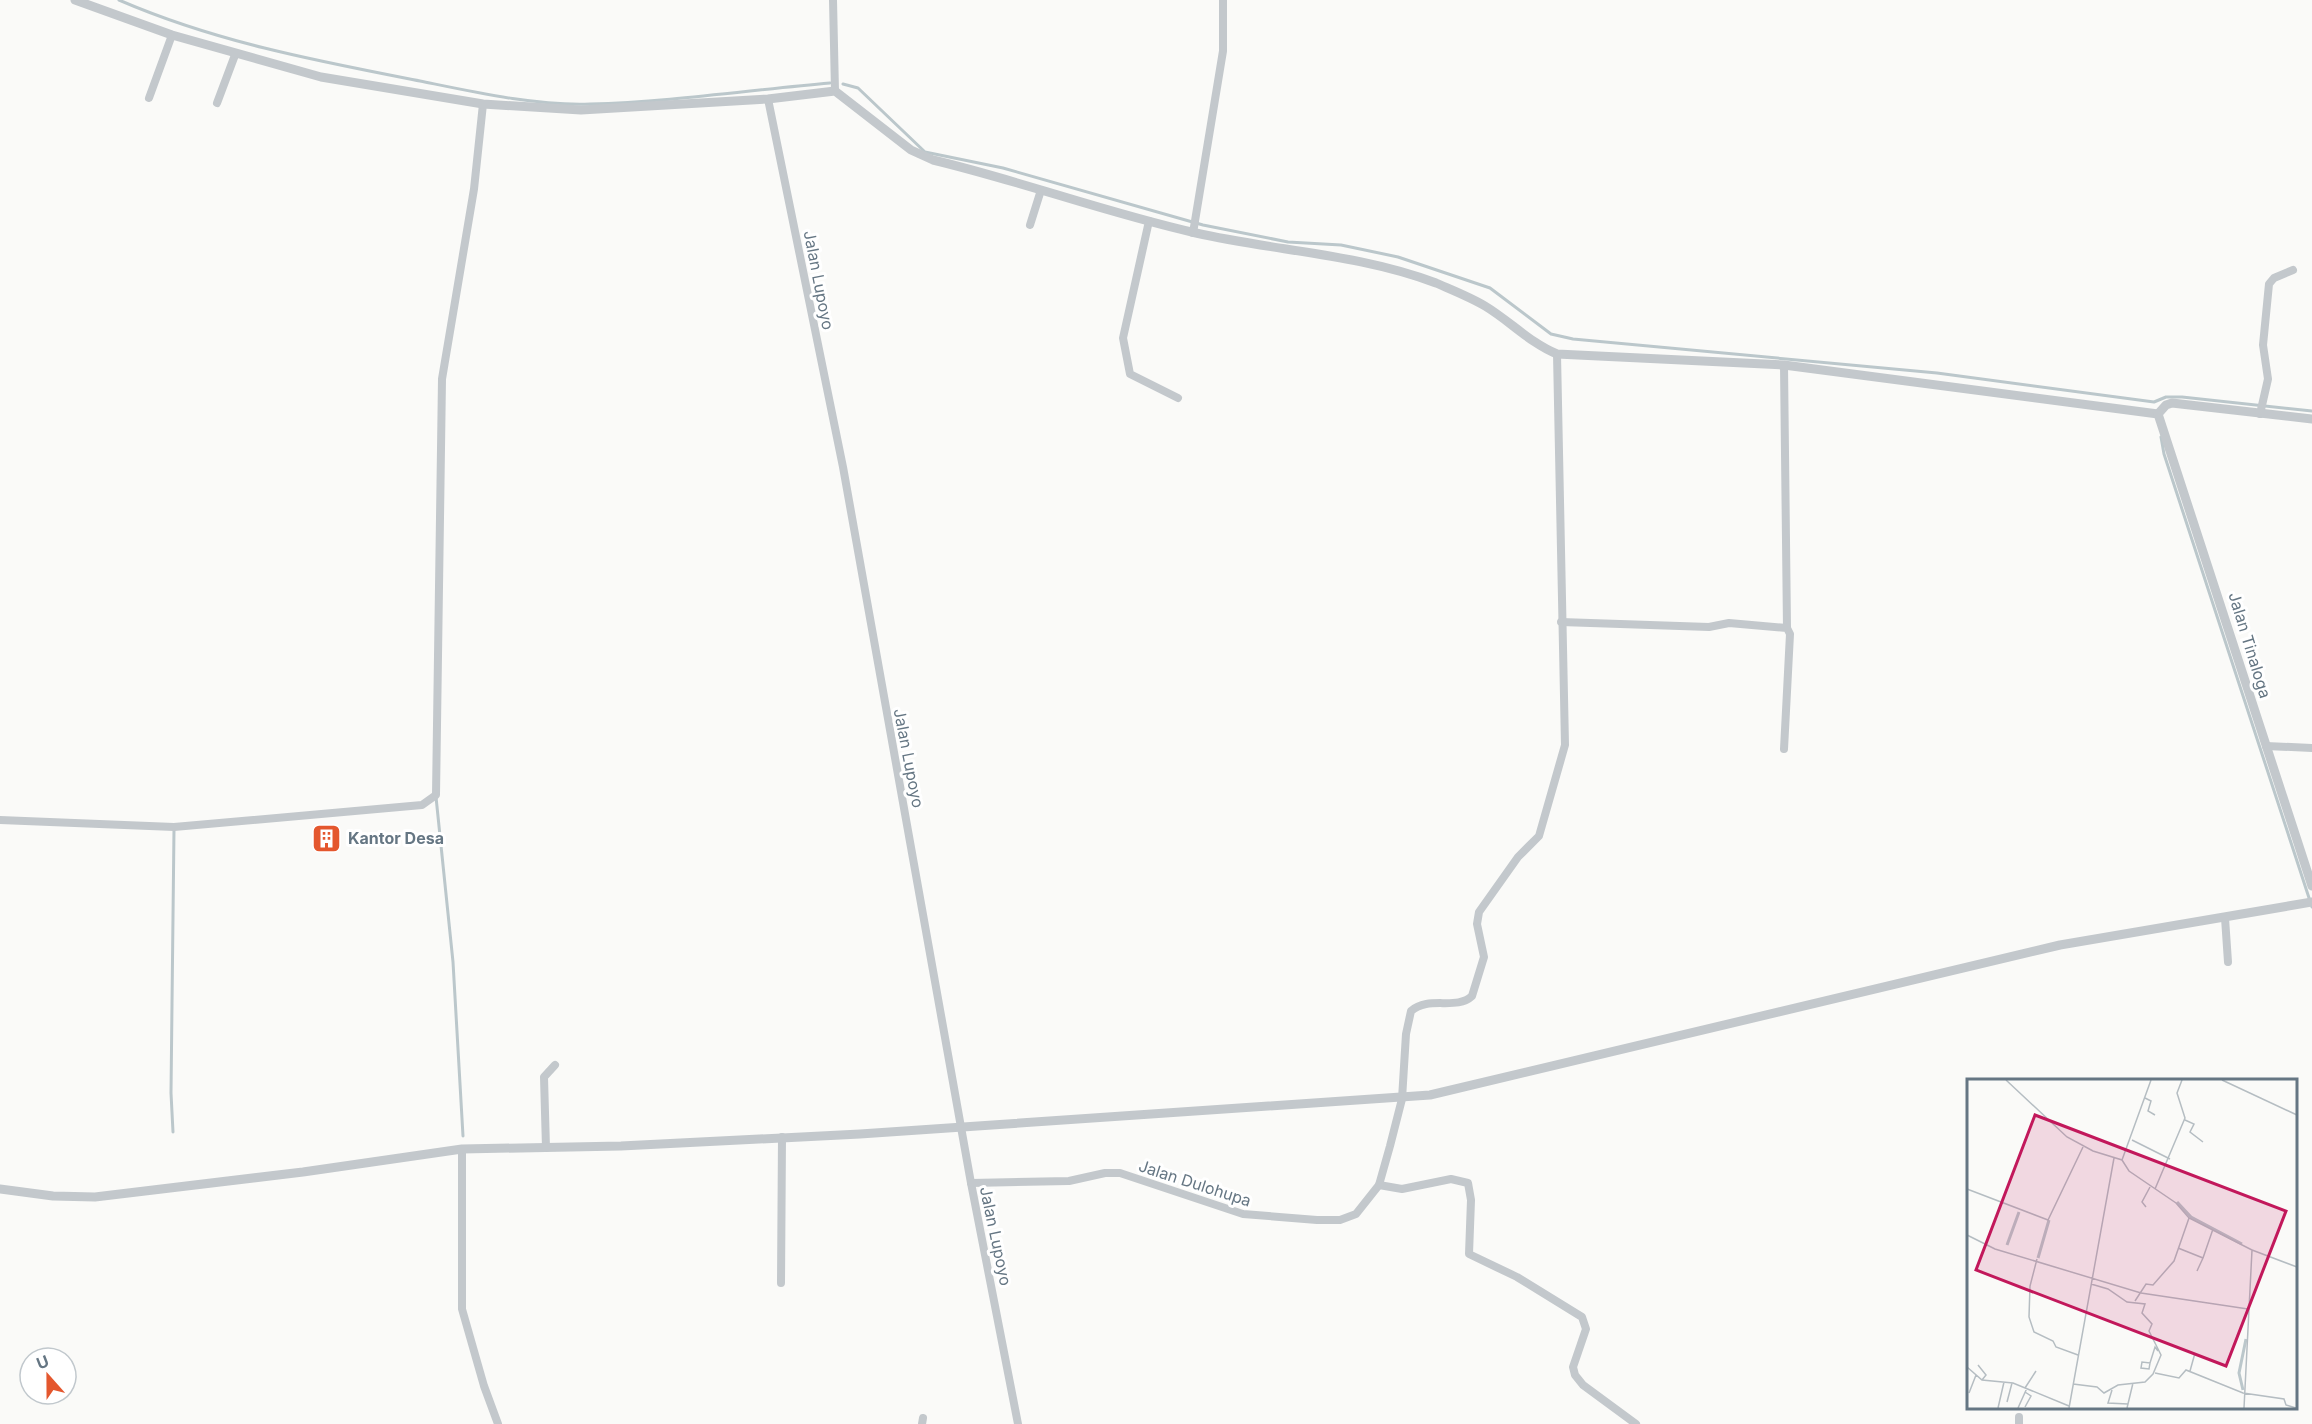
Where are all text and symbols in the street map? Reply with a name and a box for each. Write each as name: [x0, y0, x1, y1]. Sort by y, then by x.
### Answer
street label: Jalan Lupoyo: [800, 229, 838, 331]
street label: Jalan Tinaloga: [2224, 590, 2276, 700]
street label: Jalan Lupoyo: [890, 707, 928, 809]
building icon: Kantor Desa: [311, 822, 343, 854]
place label: Kantor Desa: [348, 828, 444, 848]
inset map: [1967, 1079, 2297, 1409]
street label: Jalan Dulohupa: [1136, 1155, 1254, 1211]
street label: Jalan Lupoyo: [976, 1185, 1016, 1287]
north arrow: [18, 1346, 78, 1406]
text: U: [34, 1351, 52, 1373]

